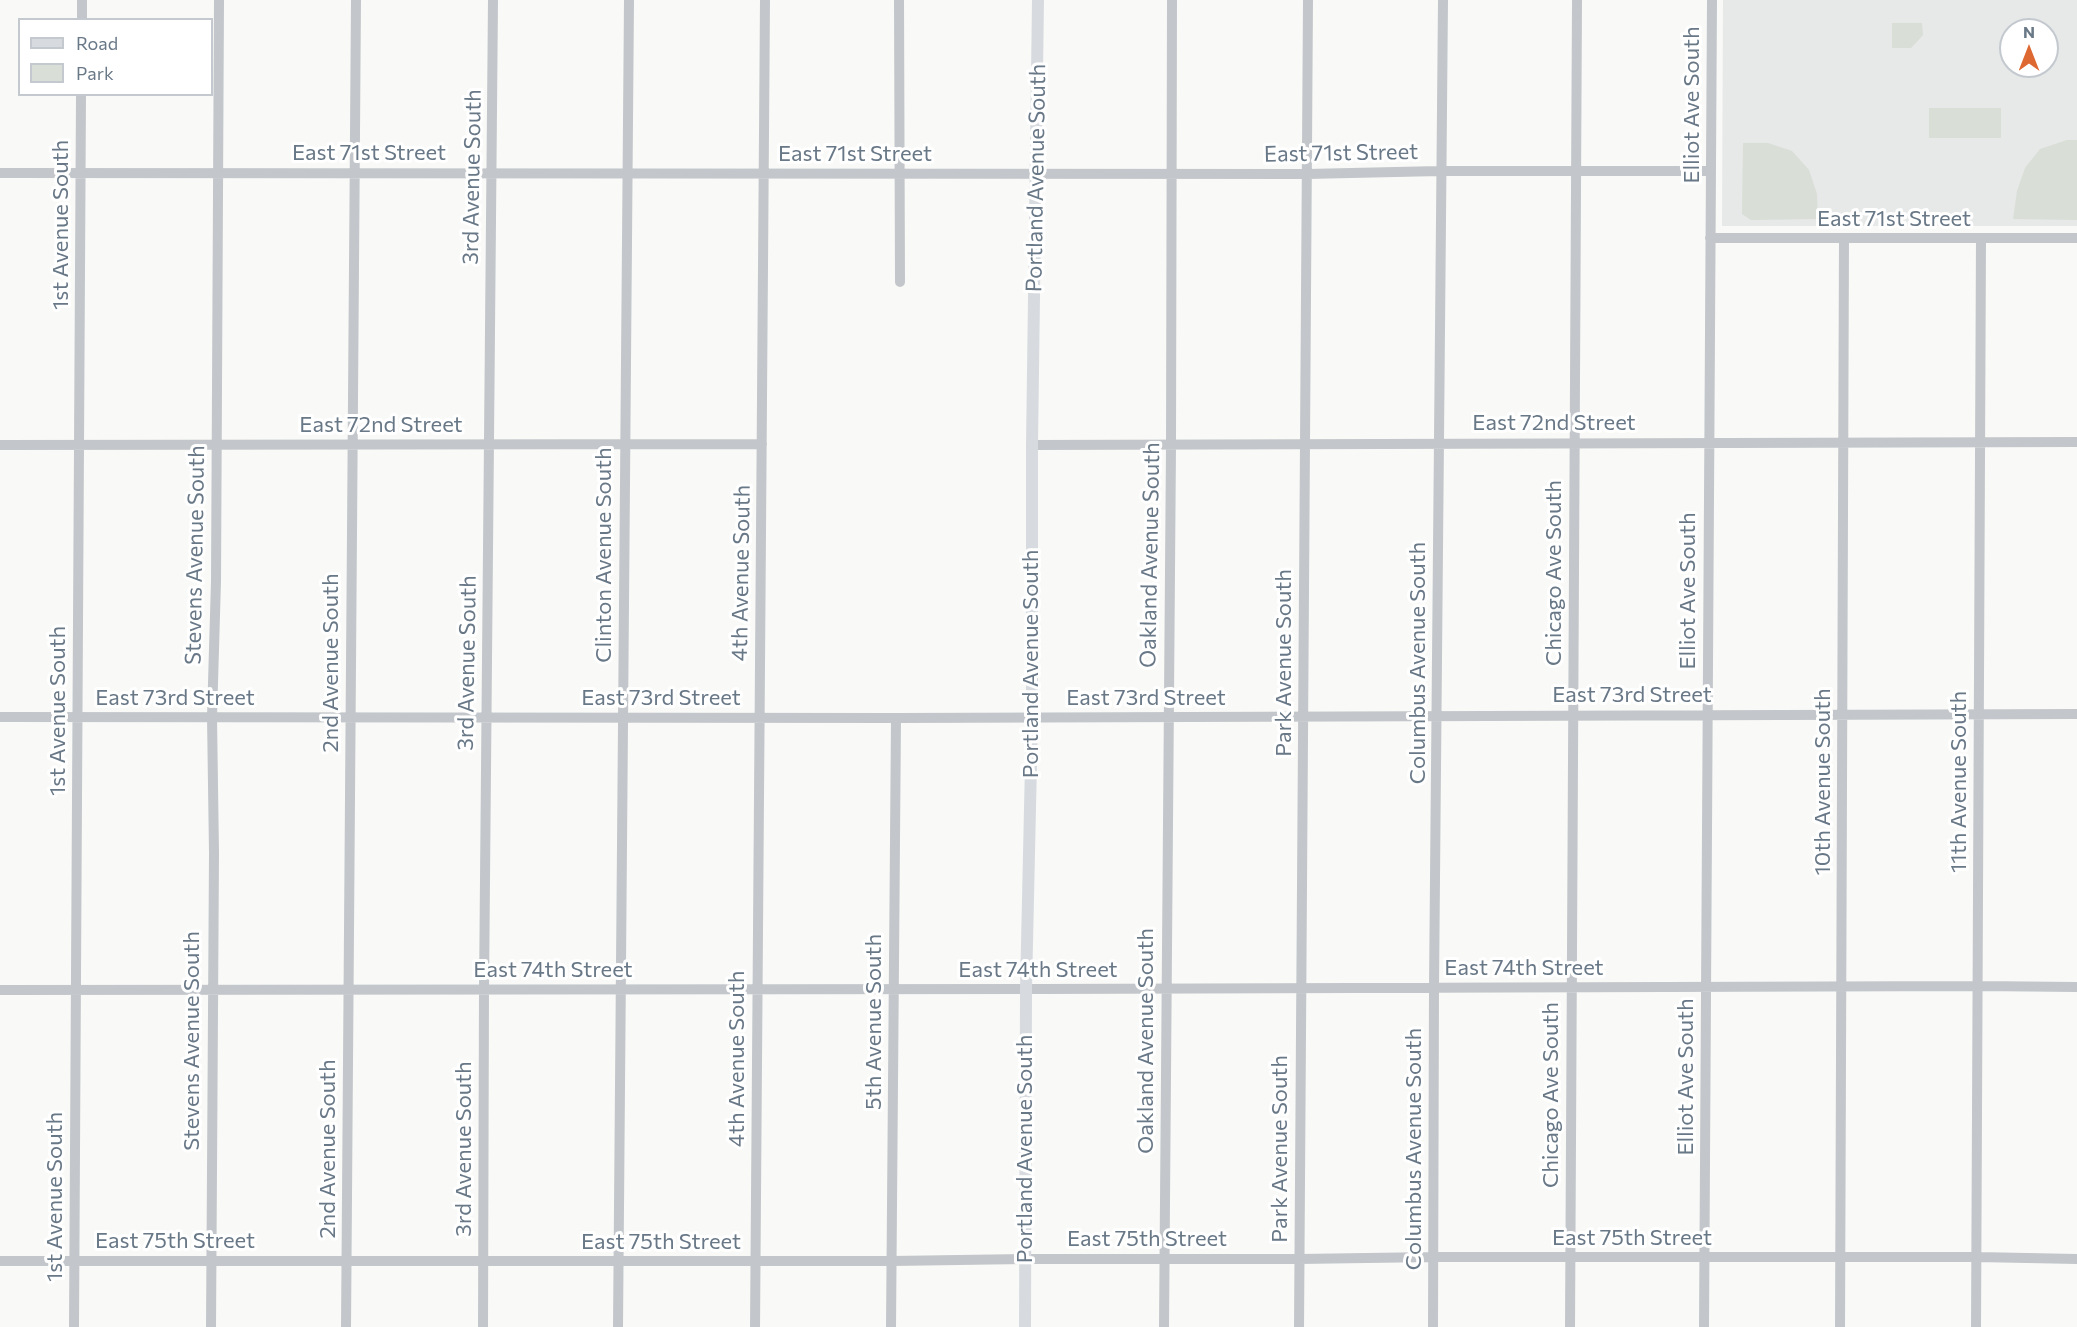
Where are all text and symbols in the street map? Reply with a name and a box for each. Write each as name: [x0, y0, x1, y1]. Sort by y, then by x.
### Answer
legend: [18, 18, 213, 96]
north arrow: [1999, 18, 2059, 78]
text: N: [2023, 22, 2035, 41]
street label: Elliot Ave South: [1679, 26, 1705, 184]
text: Road: [76, 32, 118, 54]
text: Park: [76, 62, 114, 84]
street label: Portland Avenue South: [1021, 64, 1051, 292]
street label: 3rd Avenue South: [457, 89, 487, 265]
street label: East 71st Street: [1264, 138, 1418, 168]
street label: 1st Avenue South: [48, 140, 74, 310]
street label: East 71st Street: [292, 140, 446, 166]
street label: East 71st Street: [778, 141, 932, 167]
street label: East 71st Street: [1817, 206, 1971, 232]
street label: East 72nd Street: [1472, 410, 1636, 436]
street label: East 72nd Street: [299, 412, 463, 438]
street label: Oakland Avenue South: [1135, 442, 1165, 668]
street label: Stevens Avenue South: [180, 445, 210, 665]
street label: Clinton Avenue South: [591, 447, 617, 663]
street label: Chicago Ave South: [1541, 480, 1567, 666]
street label: 4th Avenue South: [726, 485, 756, 661]
street label: Elliot Ave South: [1675, 512, 1701, 670]
street label: Columbus Avenue South: [1405, 542, 1431, 784]
street label: Portland Avenue South: [1018, 550, 1044, 778]
street label: Park Avenue South: [1271, 569, 1297, 757]
street label: 2nd Avenue South: [318, 573, 344, 753]
street label: 3rd Avenue South: [452, 575, 482, 751]
street label: 1st Avenue South: [45, 626, 71, 796]
street label: East 73rd Street: [1552, 682, 1712, 708]
street label: East 73rd Street: [95, 685, 255, 711]
street label: East 73rd Street: [581, 685, 741, 711]
street label: East 73rd Street: [1066, 685, 1226, 711]
street label: 10th Avenue South: [1810, 688, 1836, 876]
street label: 11th Avenue South: [1946, 691, 1972, 873]
street label: Oakland Avenue South: [1133, 928, 1159, 1154]
street label: Stevens Avenue South: [179, 931, 205, 1151]
street label: 5th Avenue South: [861, 934, 887, 1110]
street label: East 74th Street: [1444, 955, 1604, 981]
street label: East 74th Street: [473, 957, 633, 983]
street label: East 74th Street: [958, 957, 1118, 983]
street label: 4th Avenue South: [724, 971, 750, 1147]
street label: Elliot Ave South: [1673, 998, 1699, 1156]
street label: Chicago Ave South: [1538, 1002, 1564, 1188]
street label: Columbus Avenue South: [1401, 1028, 1427, 1270]
street label: Portland Avenue South: [1012, 1035, 1038, 1263]
street label: Park Avenue South: [1267, 1055, 1293, 1243]
street label: 2nd Avenue South: [315, 1059, 341, 1239]
street label: 3rd Avenue South: [451, 1061, 477, 1237]
street label: 1st Avenue South: [42, 1112, 68, 1282]
street label: East 75th Street: [1552, 1225, 1712, 1251]
street label: East 75th Street: [1067, 1226, 1227, 1252]
street label: East 75th Street: [95, 1228, 255, 1254]
street label: East 75th Street: [581, 1229, 741, 1255]

